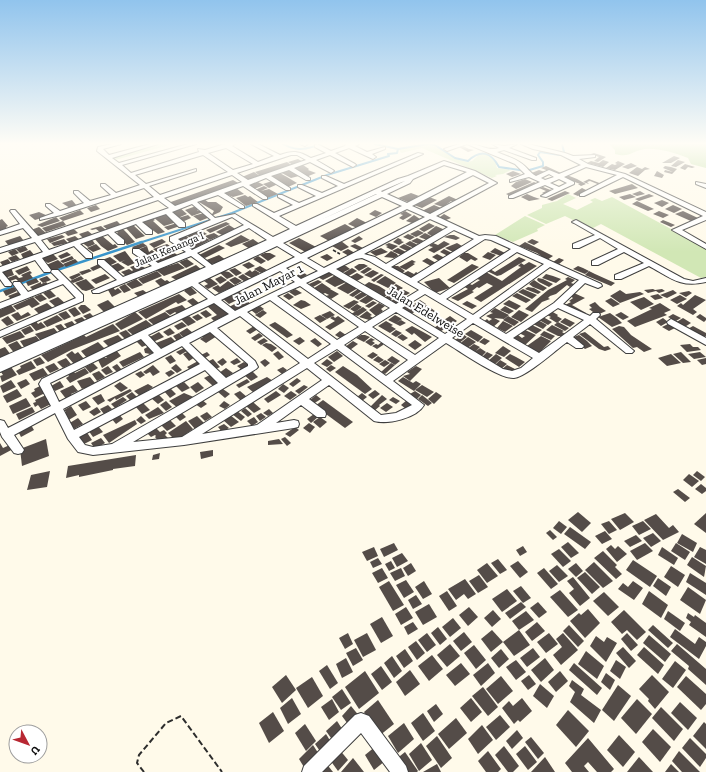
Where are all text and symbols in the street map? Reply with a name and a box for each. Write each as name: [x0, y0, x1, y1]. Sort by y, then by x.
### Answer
street label: Jalan Kenanga I: [132, 229, 206, 270]
street label: Jalan Mayar 1: [231, 261, 305, 308]
street label: Jalan Edelweise: [384, 282, 467, 340]
north arrow: [8, 724, 48, 764]
text: U: [28, 743, 43, 758]

